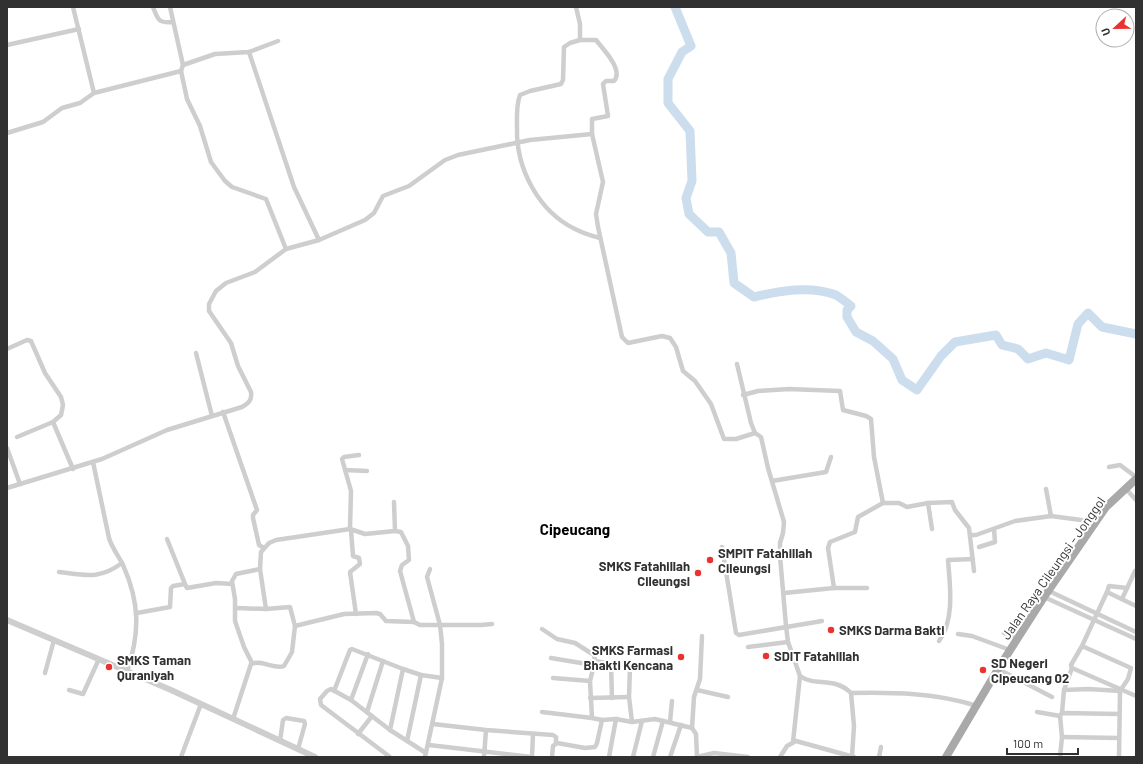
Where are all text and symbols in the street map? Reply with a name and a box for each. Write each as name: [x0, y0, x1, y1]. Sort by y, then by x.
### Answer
north arrow: [1095, 8, 1135, 48]
text: U: [1098, 26, 1113, 38]
street label: Jalan Raya Cileungsi - Jonggol: [998, 494, 1108, 642]
district label: Cipeucang: [540, 520, 610, 538]
place label: SMPIT Fatahillah Cileungsi: [718, 545, 812, 576]
marker: SMPIT Fatahillah Cileungsi: [705, 555, 715, 565]
place label: SMKS Fatahillah Cileungsi: [599, 558, 690, 589]
marker: SMKS Fatahillah Cileungsi: [693, 568, 703, 578]
place label: SMKS Darma Bakti: [839, 622, 944, 638]
marker: SMKS Darma Bakti: [826, 625, 836, 635]
place label: SMKS Farmasi Bhakti Kencana: [584, 642, 673, 673]
place label: SDIT Fatahillah: [774, 648, 859, 664]
marker: SDIT Fatahillah: [761, 651, 771, 661]
place label: SMKS Taman Quraniyah: [117, 652, 191, 683]
marker: SMKS Farmasi Bhakti Kencana: [676, 652, 686, 662]
place label: SD Negeri Cipeucang 02: [991, 655, 1069, 686]
marker: SMKS Taman Quraniyah: [104, 662, 114, 672]
marker: SD Negeri Cipeucang 02: [978, 665, 988, 675]
scale bar: [1007, 730, 1078, 756]
text: 100 m: [1013, 736, 1043, 750]

